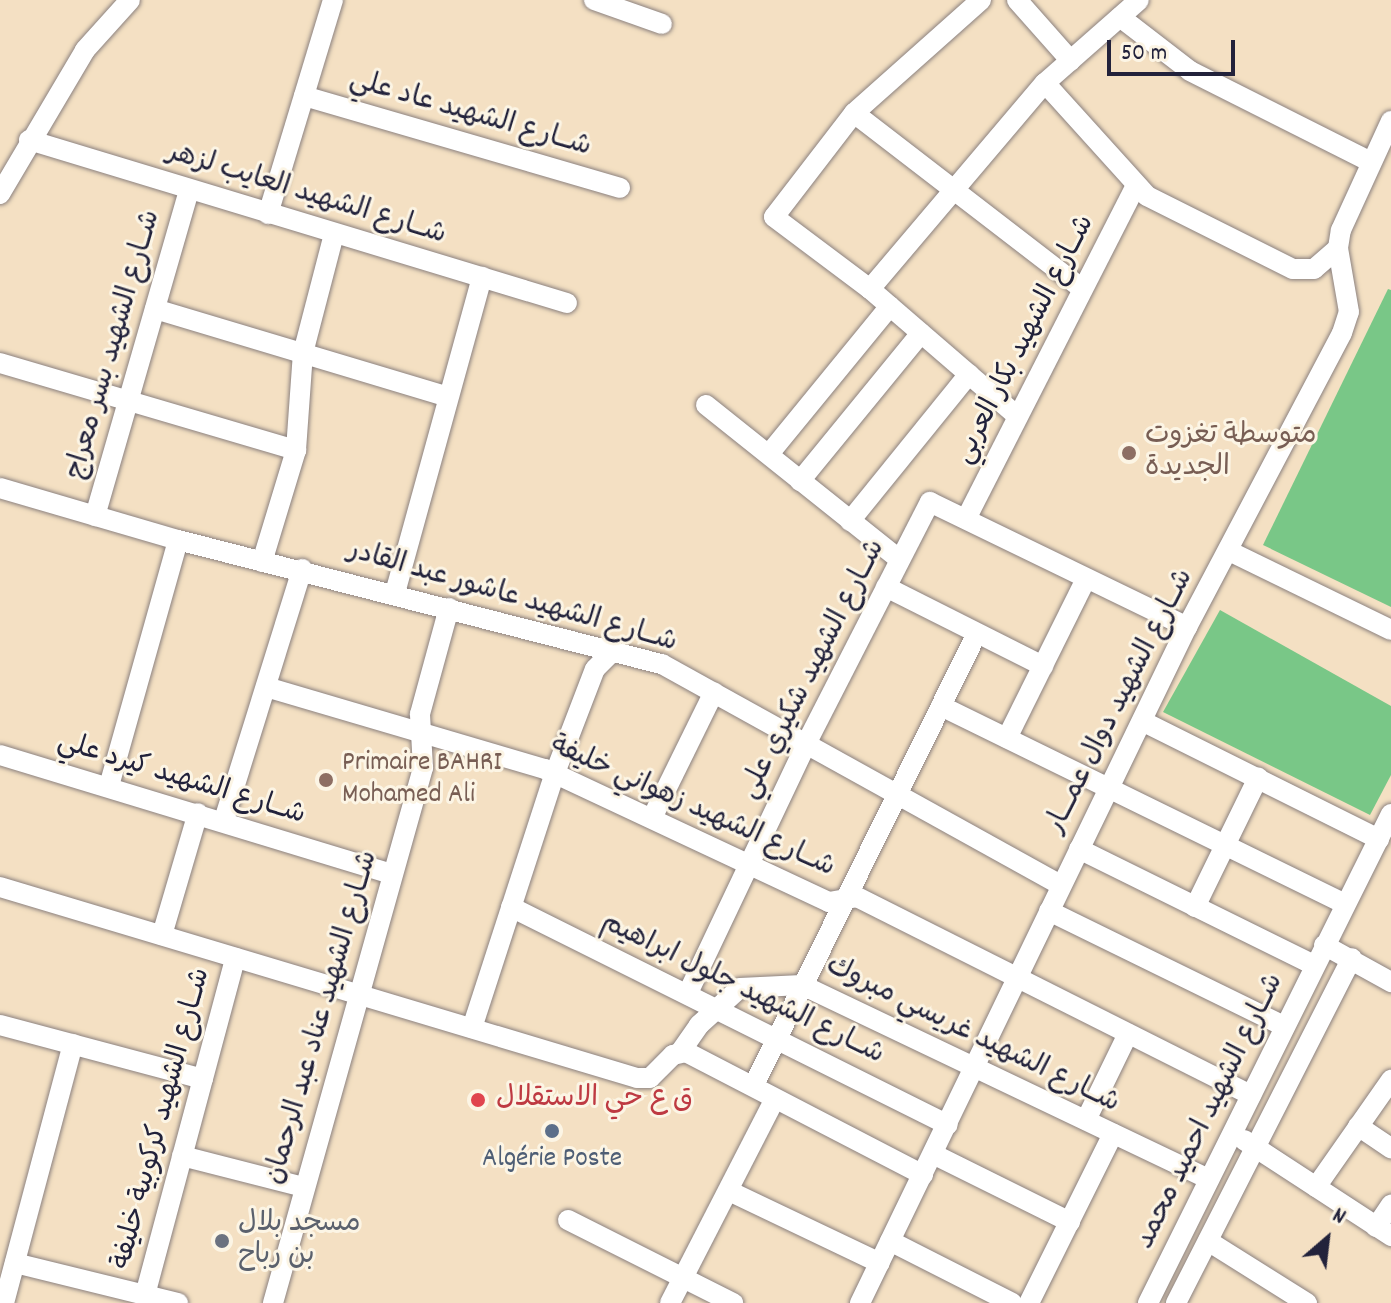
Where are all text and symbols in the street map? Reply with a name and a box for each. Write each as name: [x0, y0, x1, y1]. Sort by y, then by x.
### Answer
scale bar: [1111, 24, 1239, 74]
text: 50 m: [1121, 37, 1167, 71]
street label: شــارع الشهيد عاد علي: [345, 64, 595, 166]
street label: شــارع الشهيد العايب لزهر: [162, 137, 450, 253]
street label: شــارع الشهيد بسر معراج: [60, 207, 170, 483]
street label: شــارع الشهيد بكار العربي: [949, 210, 1103, 470]
place label: متوسطة تغزوت الجديدة: [1145, 420, 1317, 486]
marker: متوسطة تغزوت الجديدة: [1120, 444, 1138, 462]
street label: شــارع الشهيد عاشور عبد القادر: [344, 535, 680, 661]
street label: شــارع الشهيد شكيري علي: [734, 535, 894, 805]
street label: شــارع الشهيد دوال عمـــار: [1040, 564, 1202, 840]
street label: شــارع الشهيد كيرد علي: [53, 726, 309, 834]
street label: شــارع الشهيد زهواني خليفة: [544, 730, 840, 886]
place label: Primaire BAHRI Mohamed Ali: [342, 747, 502, 813]
marker: Primaire BAHRI Mohamed Ali: [317, 771, 335, 789]
street label: شــارع الشهيد عناد عبد الرحمان: [259, 847, 387, 1189]
street label: شــارع الشهيد جلول ابراهيم: [595, 907, 889, 1073]
street label: شــارع الشهيد غريسي مبروك: [820, 950, 1124, 1122]
street label: شــارع الشهيد كركوبية خليفة: [107, 965, 219, 1273]
street label: شــارع الشهيد احميد محمد: [1130, 969, 1292, 1255]
place label: ق ع حي الاستقلال: [496, 1083, 693, 1117]
marker: ق ع حي الاستقلال: [467, 1089, 489, 1111]
marker: Algérie Poste: [543, 1122, 561, 1140]
place label: Algérie Poste: [482, 1143, 622, 1177]
north arrow: [1287, 1199, 1367, 1279]
text: N: [1326, 1201, 1351, 1234]
place label: مسجد بلال بن رباح: [238, 1208, 361, 1274]
marker: مسجد بلال بن رباح: [213, 1232, 231, 1250]

